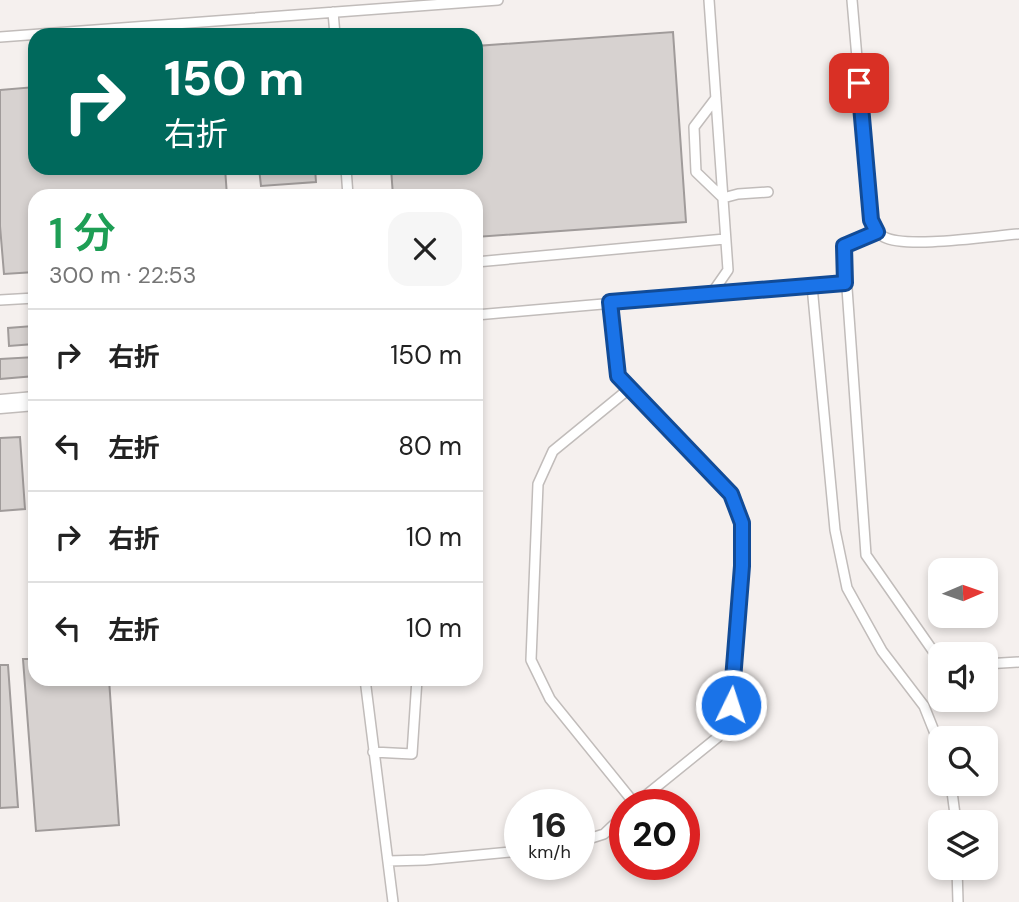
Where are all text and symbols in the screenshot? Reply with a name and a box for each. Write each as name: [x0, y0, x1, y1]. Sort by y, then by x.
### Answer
text: 150 m: [164, 46, 304, 110]
pin: [829, 53, 889, 113]
icon: right: [49, 56, 140, 147]
icon: arrive: [840, 64, 878, 102]
text: 右折: [164, 113, 228, 155]
text: 1 分: [49, 206, 116, 261]
button: close: [388, 212, 462, 286]
text: 300 m · 22:53: [49, 260, 196, 290]
icon: right: [49, 336, 87, 374]
text: 150 m: [390, 338, 462, 372]
text: 右折: [108, 340, 160, 374]
icon: left: [49, 427, 87, 465]
text: 80 m: [398, 429, 462, 463]
text: 左折: [108, 431, 160, 465]
icon: right: [49, 518, 87, 556]
text: 10 m: [406, 520, 462, 554]
text: 右折: [108, 522, 160, 556]
north arrow: [928, 558, 998, 628]
map controls: [928, 558, 998, 880]
icon: left: [49, 609, 87, 647]
text: 10 m: [406, 611, 462, 645]
text: 左折: [108, 613, 160, 647]
button: sound: [928, 642, 998, 712]
position arrow: [694, 668, 768, 742]
button: search: [928, 726, 998, 796]
speed limit sign: 20: [609, 789, 700, 880]
text: 16: [532, 802, 567, 848]
button: layers: [928, 810, 998, 880]
text: km/h: [528, 840, 571, 864]

